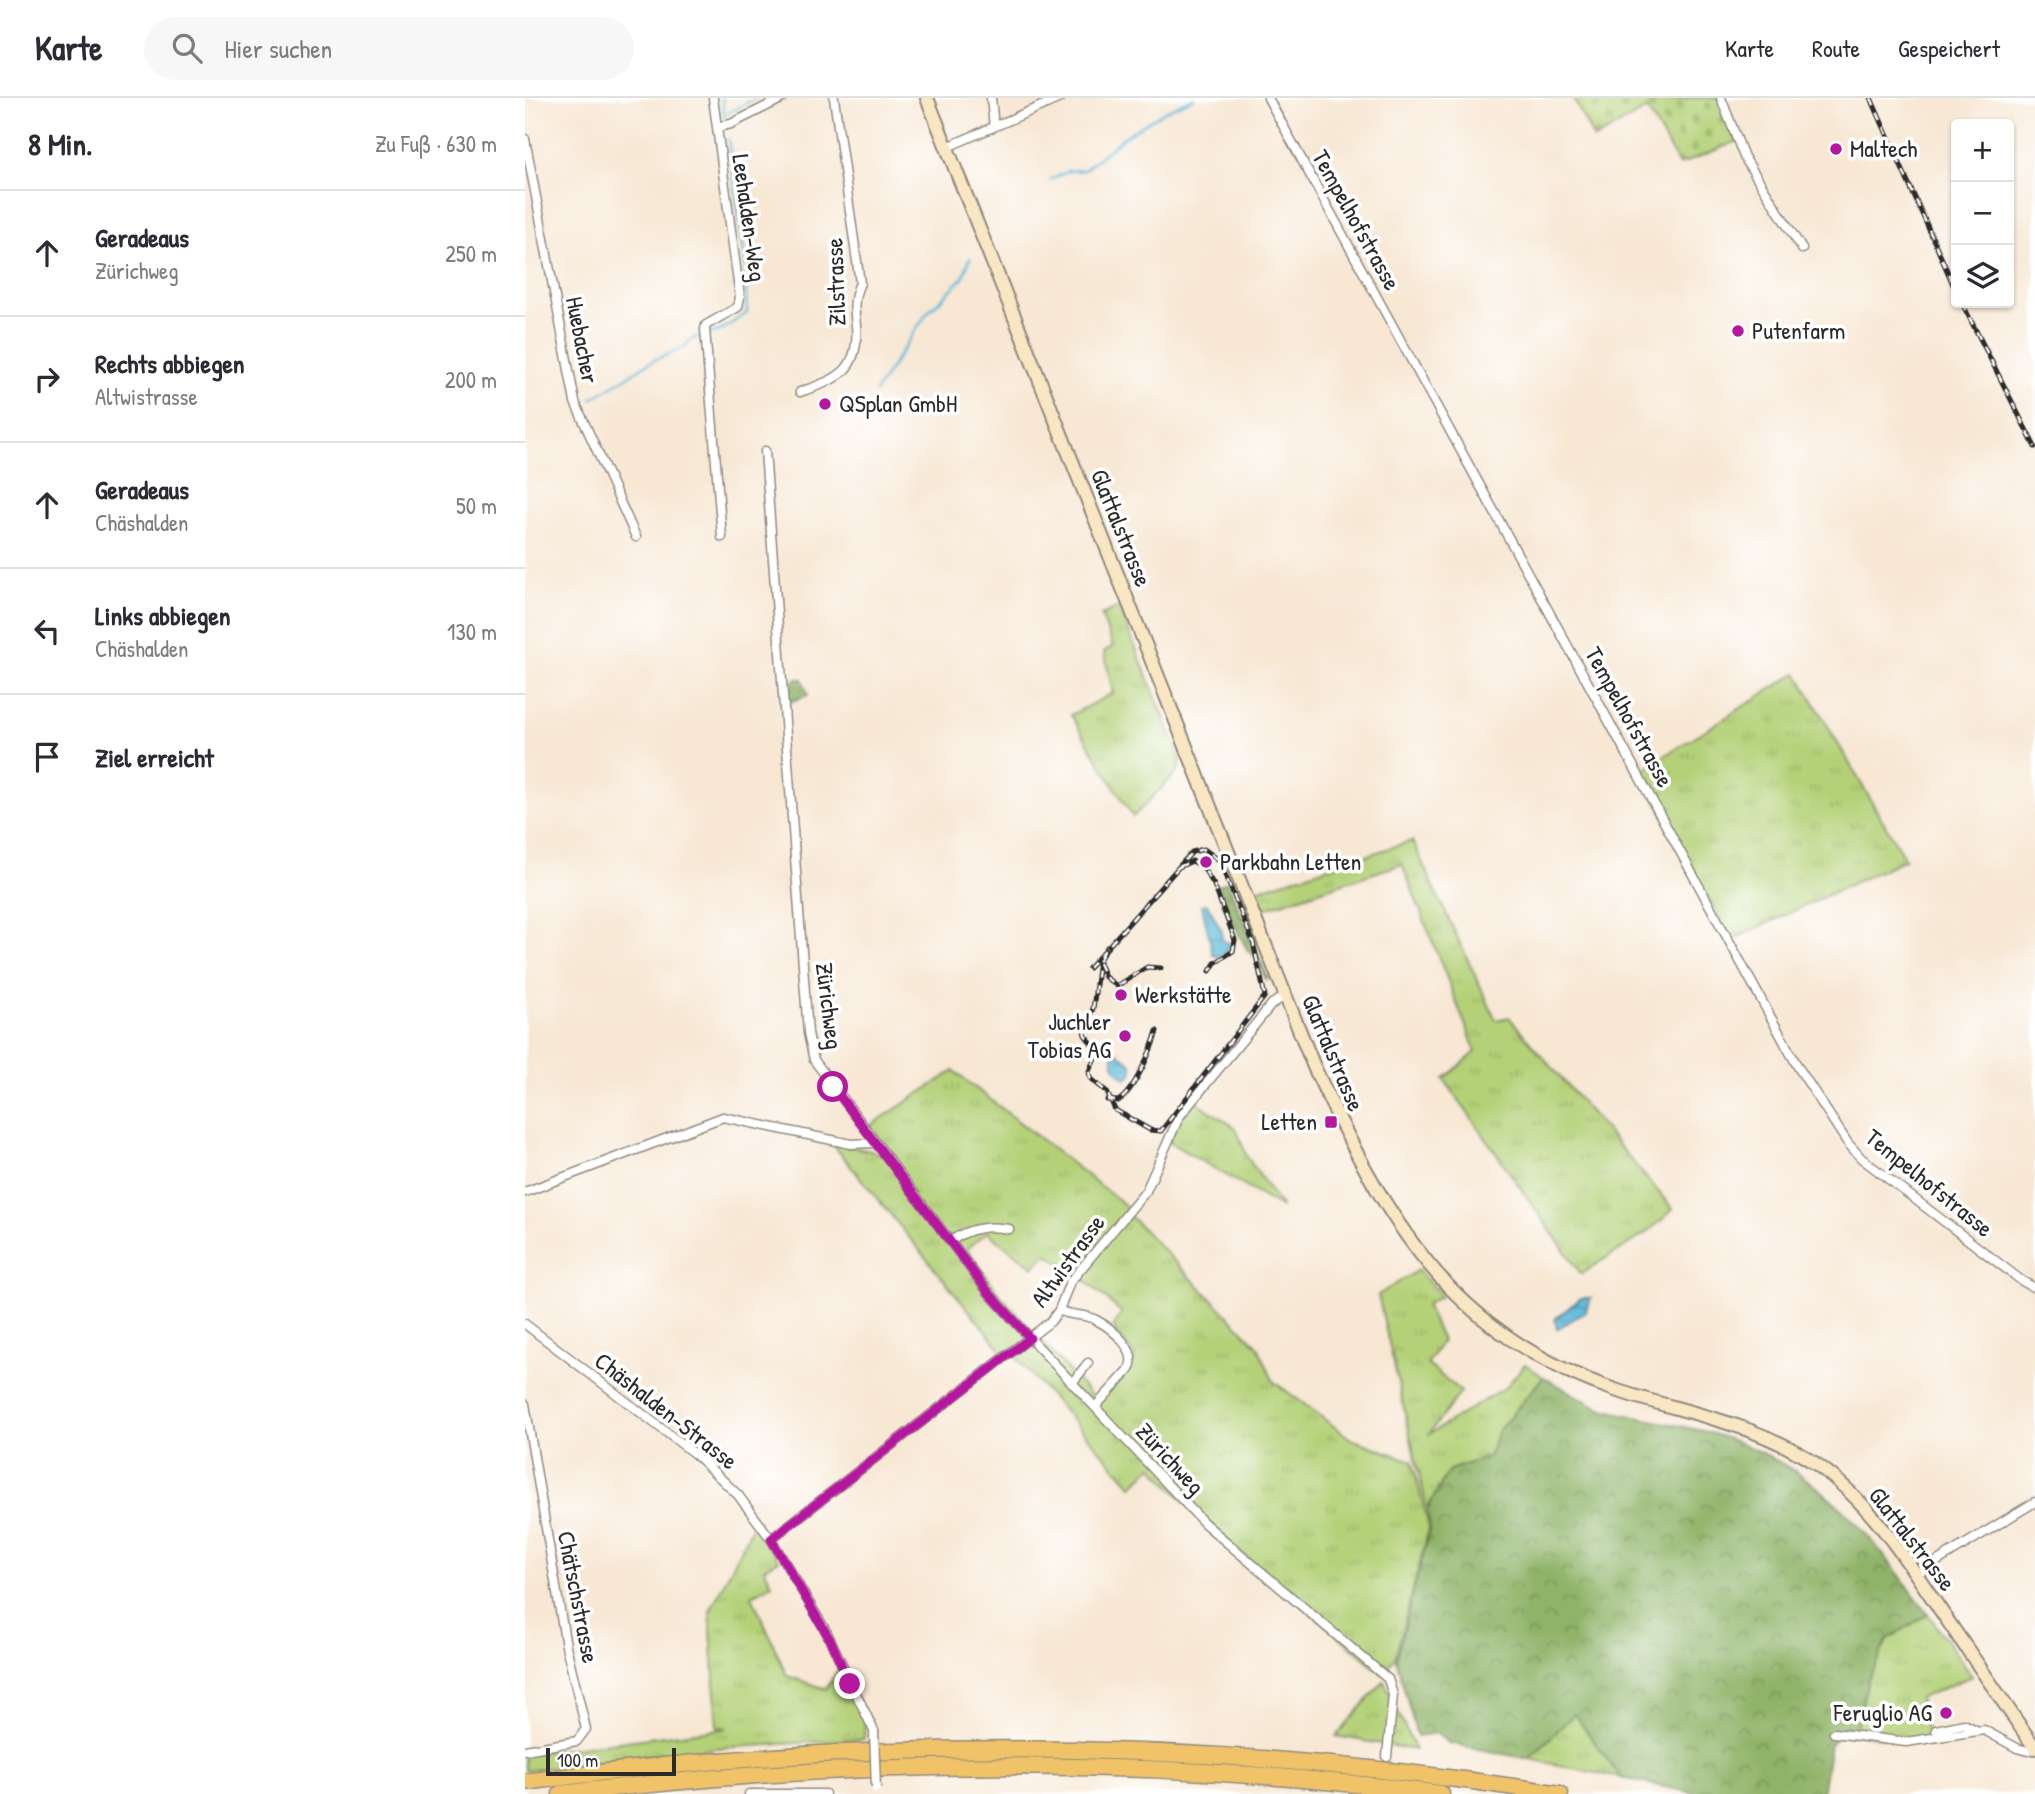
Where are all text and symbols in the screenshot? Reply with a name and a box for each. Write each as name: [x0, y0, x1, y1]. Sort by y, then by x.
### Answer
search box: [144, 17, 634, 80]
text: Karte: [35, 26, 102, 70]
icon: search: [168, 29, 206, 67]
text: Hier suchen: [224, 31, 332, 66]
text: Karte: [1725, 32, 1774, 64]
text: Route: [1812, 32, 1860, 64]
text: Gespeichert: [1898, 32, 2000, 64]
map controls: [1951, 119, 2014, 308]
button: +: [1951, 119, 2014, 182]
text: 8 Min.: [28, 124, 92, 164]
text: Zu Fuß · 630 m: [375, 128, 497, 159]
place label: Maltech: [1850, 132, 1917, 164]
marker: Maltech: [1828, 141, 1844, 157]
street label: Tempelhofstrasse: [1305, 144, 1409, 296]
street label: Leehalden-Weg: [725, 152, 775, 284]
button: −: [1951, 182, 2014, 245]
text: Geradeaus: [95, 220, 189, 255]
icon: ahead: [28, 234, 66, 272]
street label: Zilstrasse: [817, 237, 853, 327]
text: 250 m: [445, 238, 497, 269]
button: layers: [1951, 245, 2014, 308]
text: Zürichweg: [95, 255, 179, 286]
street label: Huebacher: [559, 294, 607, 386]
place label: Putenfarm: [1752, 314, 1845, 346]
marker: Putenfarm: [1730, 323, 1746, 339]
text: Rechts abbiegen: [95, 346, 245, 381]
icon: right: [28, 360, 66, 398]
text: 200 m: [445, 364, 497, 395]
text: Altwistrasse: [95, 381, 198, 412]
place label: QSplan GmbH: [839, 387, 957, 419]
marker: QSplan GmbH: [817, 396, 833, 412]
street label: Glattalstrasse: [1084, 464, 1160, 591]
text: Geradeaus: [95, 472, 189, 507]
icon: ahead: [28, 486, 66, 524]
text: 50 m: [456, 490, 497, 521]
text: Chäshalden: [95, 507, 188, 538]
text: Links abbiegen: [95, 598, 231, 633]
icon: left: [28, 612, 66, 650]
text: 130 m: [447, 616, 497, 647]
text: Chäshalden: [95, 633, 188, 664]
street label: Tempelhofstrasse: [1578, 641, 1682, 793]
icon: arrive: [28, 738, 66, 776]
text: Ziel erreicht: [95, 740, 214, 775]
place label: Parkbahn Letten: [1220, 845, 1361, 877]
marker: Parkbahn Letten: [1198, 854, 1214, 870]
street label: Zürichweg: [809, 961, 851, 1051]
place label: Werkstätte: [1135, 978, 1232, 1010]
marker: Werkstätte: [1113, 987, 1129, 1003]
street label: Glattalstrasse: [1295, 989, 1373, 1116]
place label: Juchler Tobias AG: [1027, 1005, 1111, 1065]
marker: Juchler Tobias AG: [1117, 1028, 1133, 1044]
route start: [817, 1071, 848, 1102]
place label: Letten: [1262, 1105, 1317, 1137]
marker: Letten: [1323, 1114, 1339, 1130]
street label: Tempelhofstrasse: [1859, 1121, 2001, 1244]
street label: Altwistrasse: [1023, 1207, 1112, 1313]
street label: Chäshalden-Strasse: [589, 1344, 745, 1476]
street label: Zürichweg: [1129, 1416, 1212, 1501]
street label: Glattalstrasse: [1862, 1480, 1964, 1597]
street label: Chätschstrasse: [551, 1528, 608, 1666]
route end: [834, 1668, 865, 1699]
place label: Feruglio AG: [1833, 1696, 1932, 1728]
marker: Feruglio AG: [1938, 1705, 1954, 1721]
scale bar: [546, 1745, 675, 1777]
text: 100 m: [557, 1747, 598, 1773]

